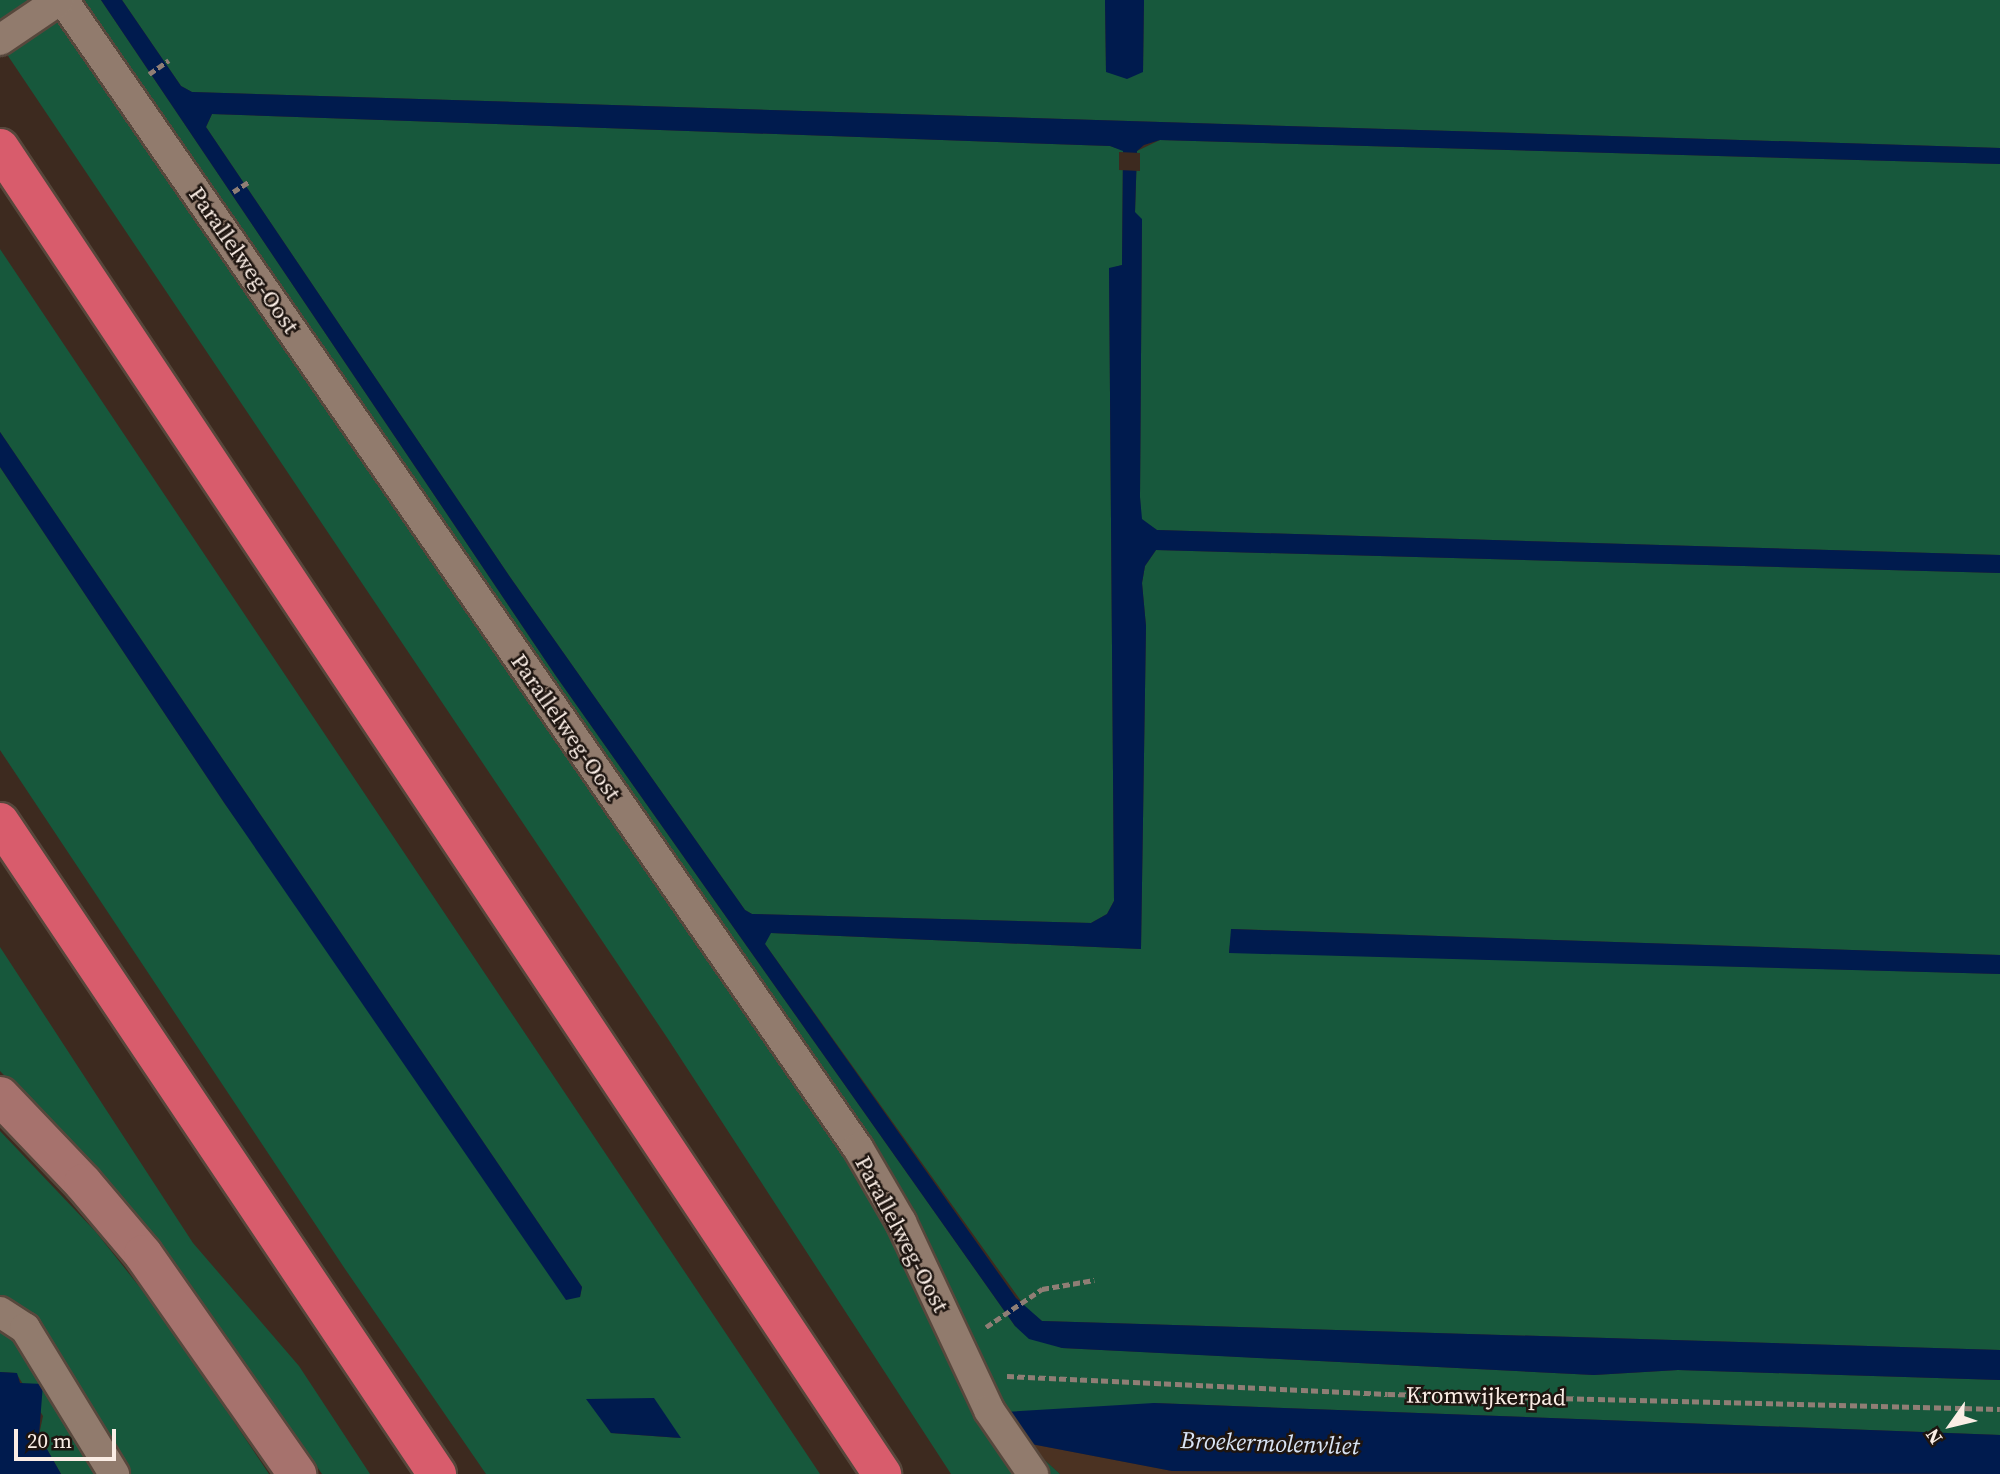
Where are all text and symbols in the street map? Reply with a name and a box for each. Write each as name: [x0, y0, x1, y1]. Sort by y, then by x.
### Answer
street label: Parallelweg-Oost: [183, 181, 305, 339]
street label: Parallelweg-Oost: [505, 648, 627, 806]
street label: Parallelweg-Oost: [849, 1151, 955, 1317]
street label: Kromwijkerpad: [1406, 1381, 1566, 1411]
north arrow: [1916, 1390, 1986, 1460]
scale bar: [18, 1414, 119, 1458]
text: N: [1919, 1424, 1948, 1450]
water label: Broekermolenvliet: [1180, 1425, 1360, 1461]
text: 20 m: [27, 1426, 72, 1455]

